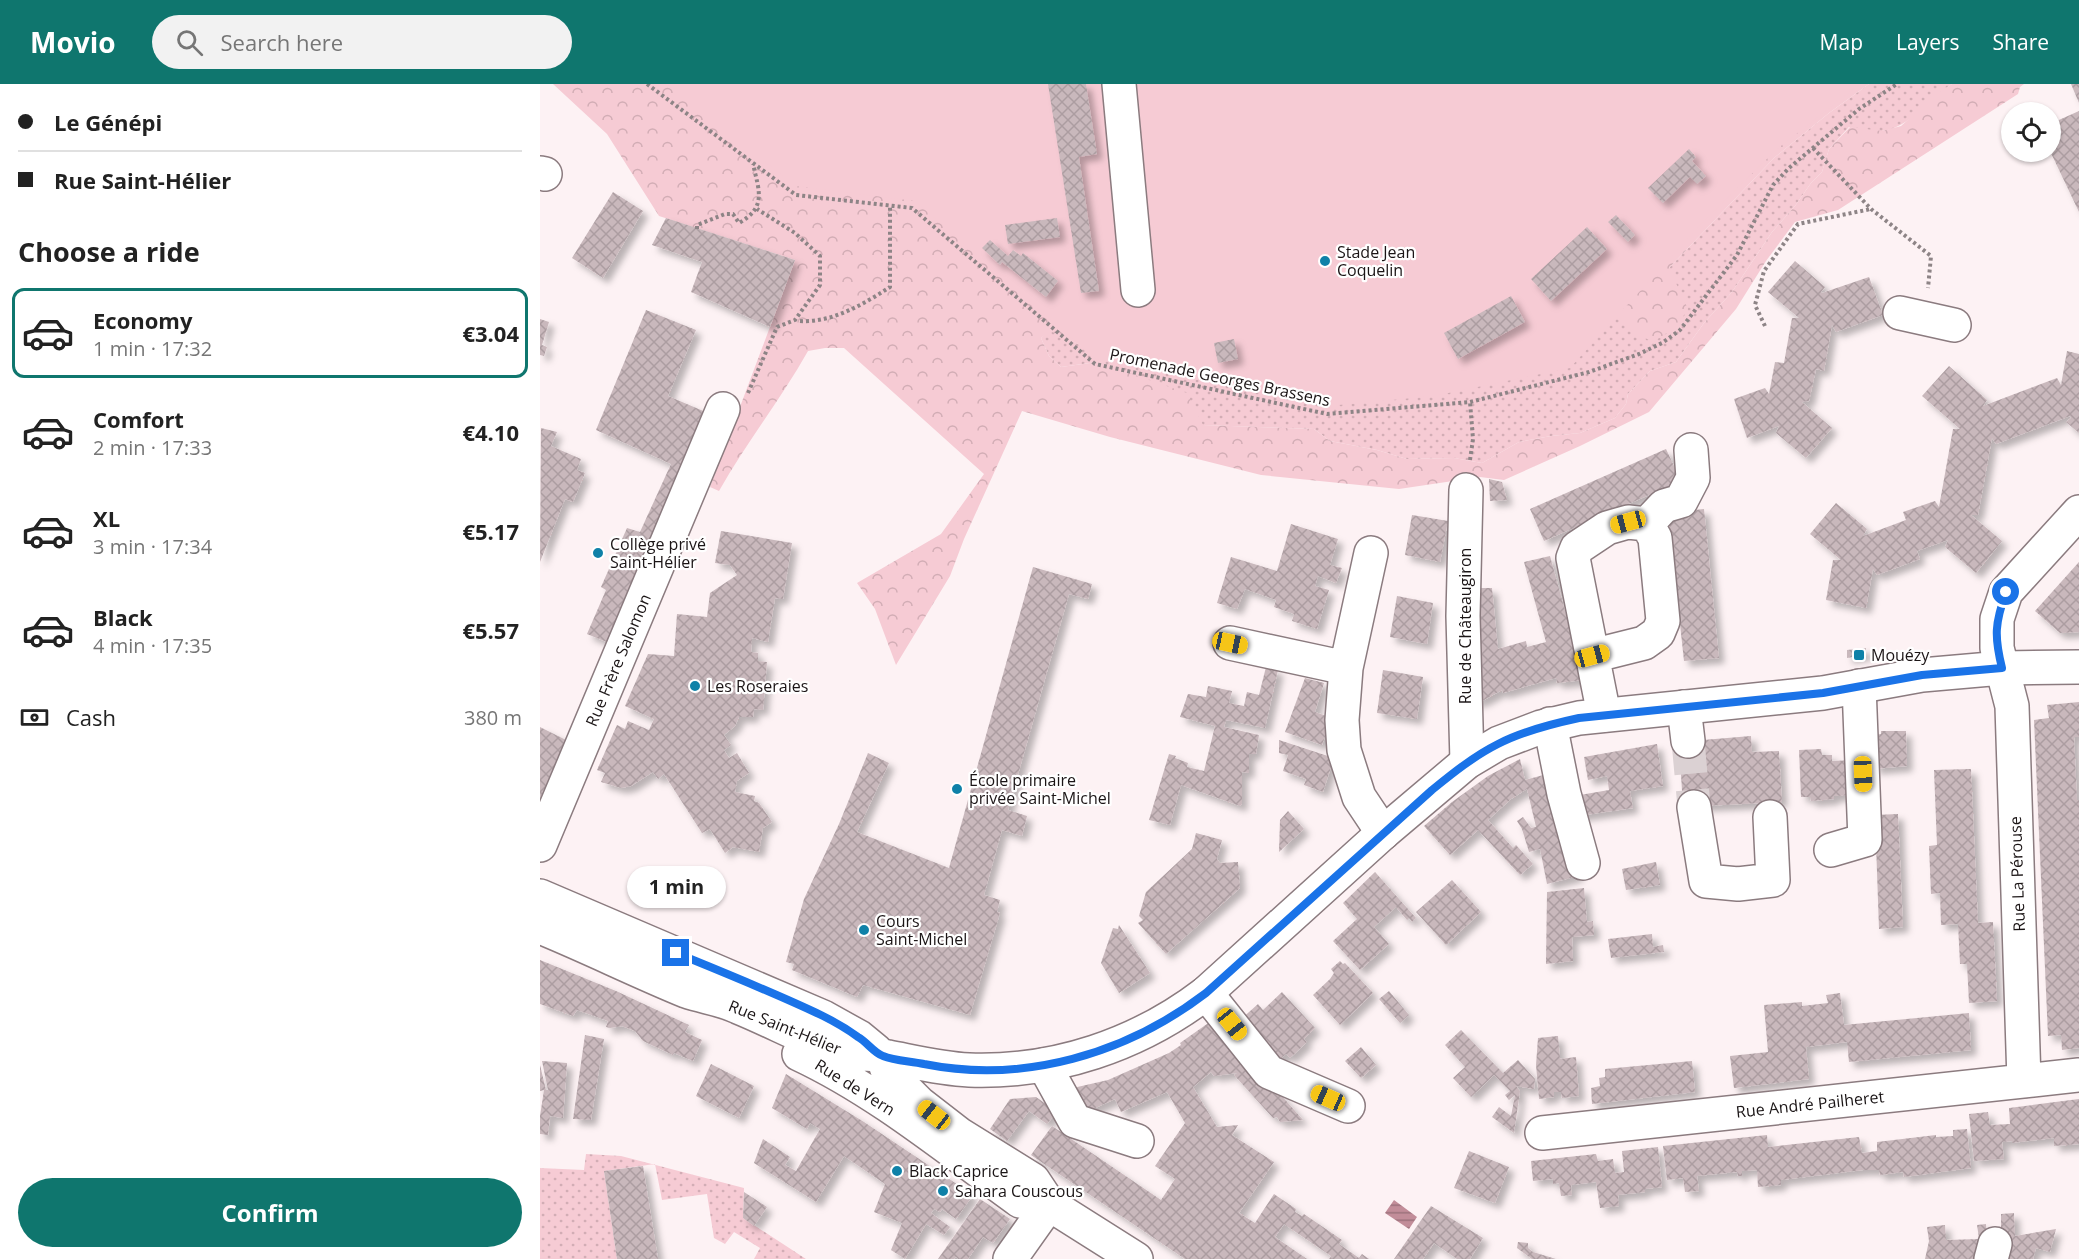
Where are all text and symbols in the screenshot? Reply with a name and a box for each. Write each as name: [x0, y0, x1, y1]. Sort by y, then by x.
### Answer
search box: [152, 15, 572, 69]
text: Movio: [30, 23, 116, 61]
icon: search: [173, 26, 206, 59]
text: Search here: [221, 27, 343, 57]
text: Map: [1820, 28, 1863, 56]
text: Layers: [1896, 28, 1960, 56]
text: Share: [1993, 28, 2049, 56]
map controls: [2001, 102, 2061, 162]
button: locate: [2001, 102, 2061, 162]
text: Le Génépi: [54, 107, 162, 137]
text: Rue Saint-Hélier: [54, 165, 231, 195]
text: Choose a ride: [18, 233, 200, 270]
place label: Stade Jean Coquelin: [1337, 241, 1415, 281]
marker: Stade Jean Coquelin: [1318, 254, 1332, 268]
text: Economy: [93, 305, 192, 335]
icon: car: [21, 306, 75, 360]
text: €3.04: [462, 318, 519, 348]
text: 1 min · 17:32: [93, 335, 212, 362]
street label: Promenade Georges Brassens: [1108, 343, 1332, 411]
text: Comfort: [93, 404, 184, 434]
icon: car: [21, 405, 75, 459]
text: €4.10: [462, 417, 519, 447]
text: 2 min · 17:33: [93, 434, 212, 461]
text: XL: [93, 503, 120, 533]
icon: car: [21, 504, 75, 558]
car: [1608, 509, 1648, 535]
text: €5.17: [462, 516, 519, 546]
text: 3 min · 17:34: [93, 533, 212, 560]
place label: Collège privé Saint-Hélier: [610, 533, 706, 573]
marker: Collège privé Saint-Hélier: [591, 546, 605, 560]
street label: Rue de Châteaugiron: [1454, 548, 1476, 704]
route start: [1992, 578, 2019, 605]
street label: Rue Frère Salomon: [580, 590, 656, 730]
text: Black: [93, 602, 153, 632]
icon: car: [21, 603, 75, 657]
text: €5.57: [462, 615, 519, 645]
car: [1211, 630, 1249, 656]
text: 4 min · 17:35: [93, 632, 212, 659]
car: [1572, 643, 1612, 669]
place label: Mouézy: [1871, 644, 1930, 666]
marker: Mouézy: [1852, 648, 1866, 662]
place label: Les Roseraies: [707, 675, 808, 697]
marker: Les Roseraies: [688, 679, 702, 693]
icon: cash: [18, 701, 51, 734]
text: Cash: [66, 702, 116, 732]
text: 380 m: [464, 704, 522, 731]
car: [1853, 756, 1873, 792]
place label: École primaire privée Saint-Michel: [969, 769, 1111, 809]
marker: École primaire privée Saint-Michel: [950, 782, 964, 796]
street label: Rue La Pérouse: [2004, 816, 2030, 932]
callout: 1 min: [626, 866, 726, 908]
text: 1 min: [649, 873, 704, 900]
place label: Cours Saint-Michel: [876, 910, 967, 950]
marker: Cours Saint-Michel: [857, 923, 871, 937]
route end: [662, 939, 689, 966]
street label: Rue Saint-Hélier: [725, 994, 845, 1060]
car: [1214, 1004, 1250, 1044]
street label: Rue de Vern: [811, 1054, 899, 1120]
car: [1308, 1082, 1348, 1114]
street label: Rue André Pailheret: [1735, 1085, 1885, 1123]
car: [914, 1097, 954, 1133]
place label: Black Caprice: [909, 1160, 1008, 1182]
marker: Black Caprice: [890, 1164, 904, 1178]
button: Confirm: [18, 1178, 522, 1247]
place label: Sahara Couscous: [955, 1180, 1083, 1202]
marker: Sahara Couscous: [936, 1184, 950, 1198]

